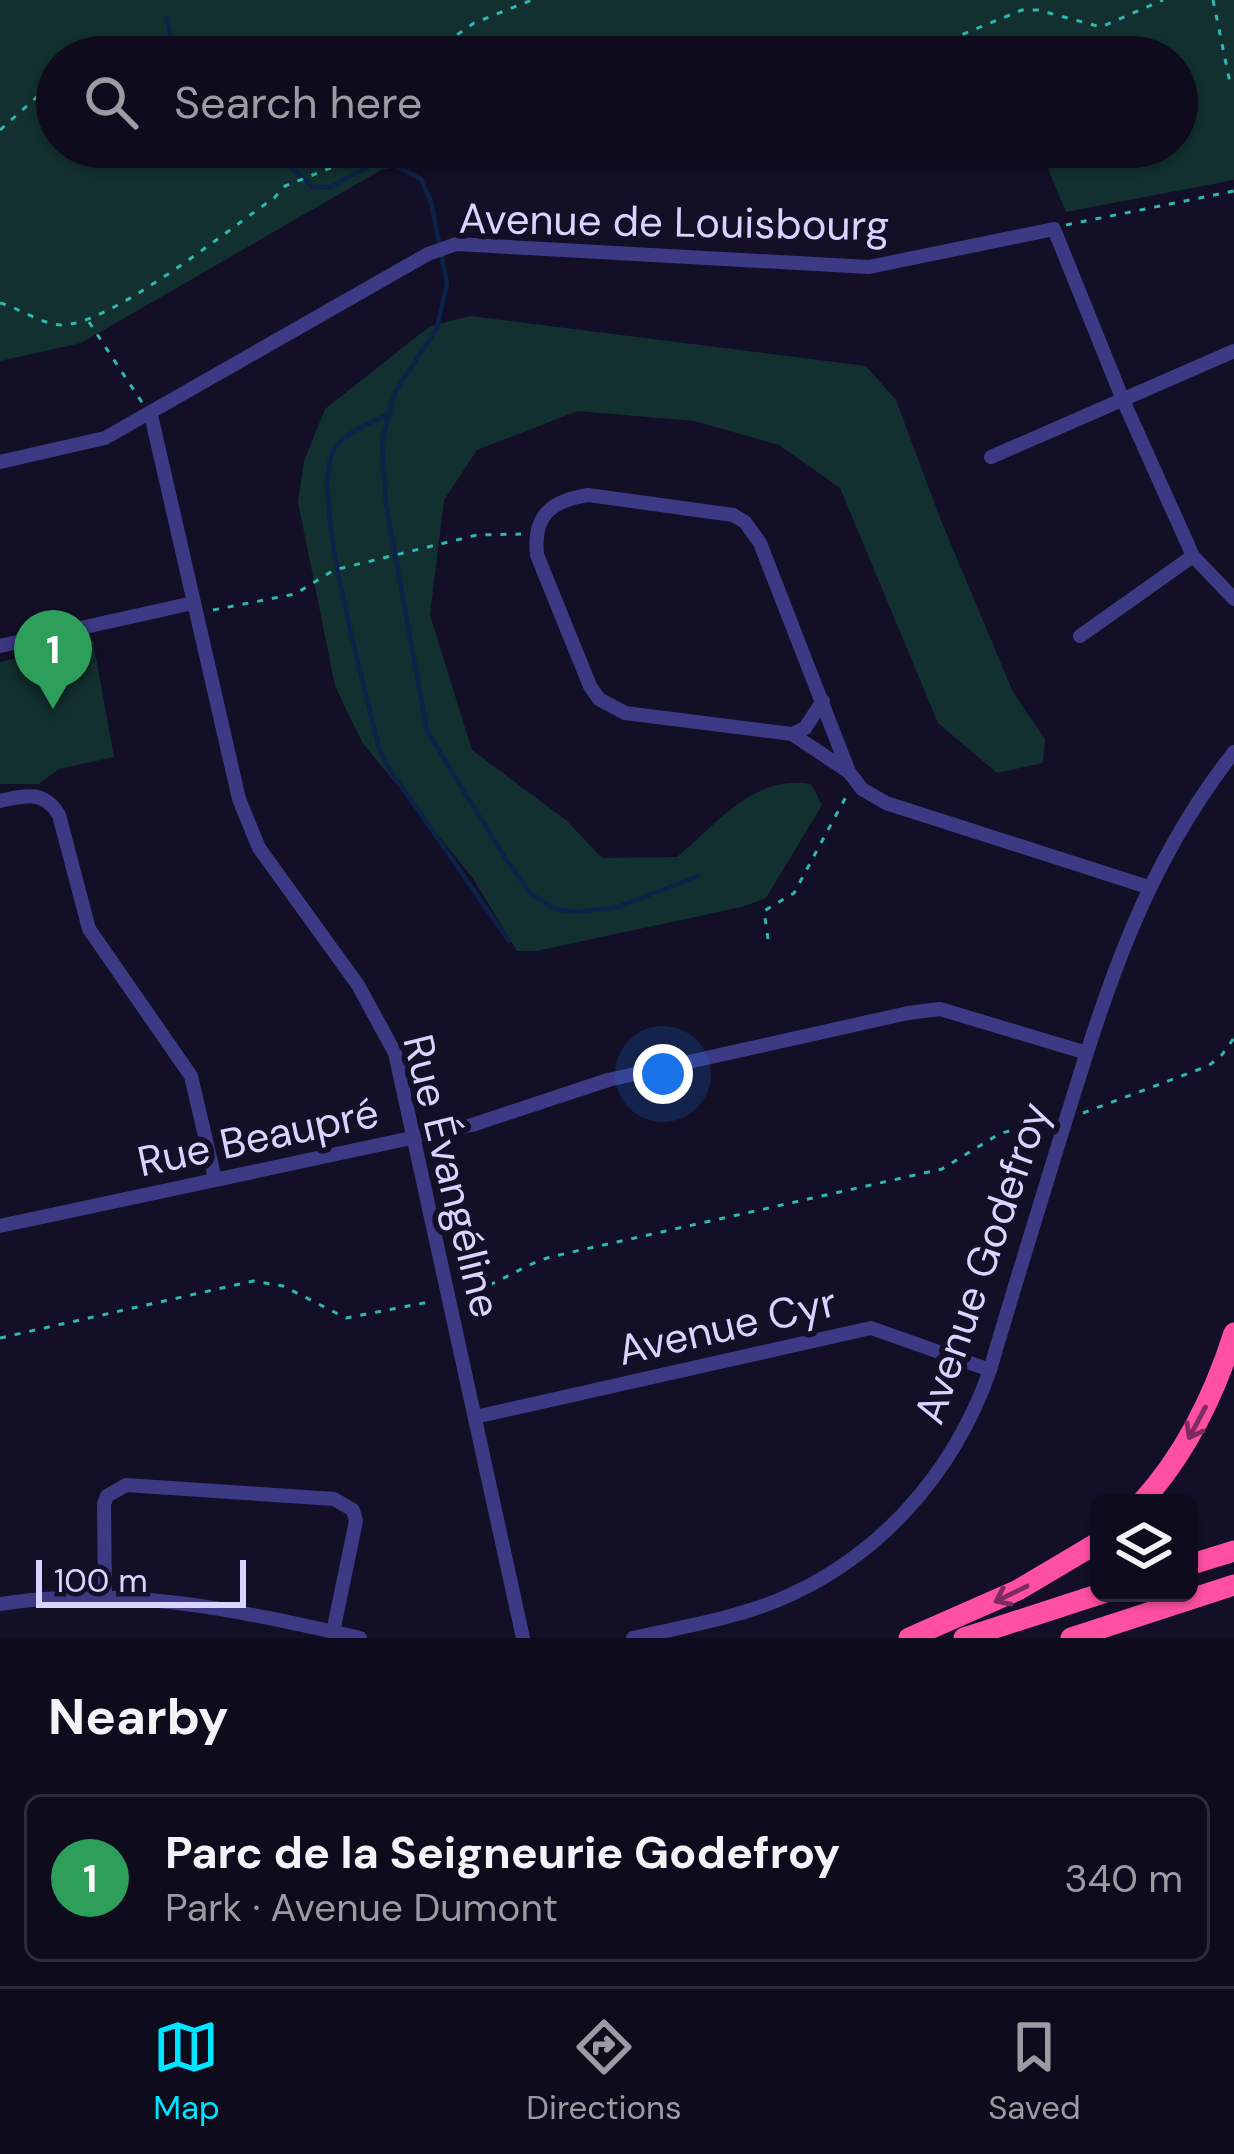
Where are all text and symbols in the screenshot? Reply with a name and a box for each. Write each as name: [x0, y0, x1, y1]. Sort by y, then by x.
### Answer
search box: [36, 36, 1198, 168]
icon: search: [78, 69, 144, 135]
text: Search here: [174, 73, 422, 132]
street label: Avenue de Louisbourg: [458, 191, 890, 253]
pin: 1: [14, 610, 92, 709]
street label: Rue Évangéline: [390, 1029, 514, 1323]
your location: [633, 1044, 693, 1104]
street label: Rue Beaupré: [132, 1085, 384, 1189]
street label: Avenue Godefroy: [901, 1095, 1063, 1431]
street label: Avenue Cyr: [612, 1274, 842, 1378]
one-way arrow: [1185, 1405, 1208, 1440]
map controls: [1090, 1494, 1198, 1602]
button: layers: [1090, 1494, 1198, 1602]
scale bar: [36, 1554, 246, 1607]
text: 100 m: [54, 1559, 148, 1602]
one-way arrow: [994, 1583, 1029, 1606]
text: Nearby: [48, 1683, 229, 1750]
text: Parc de la Seigneurie Godefroy: [165, 1823, 840, 1882]
text: 1: [83, 1853, 97, 1904]
text: 340 m: [1064, 1853, 1183, 1904]
text: Park · Avenue Dumont: [165, 1882, 558, 1933]
tab: Map: [153, 2014, 220, 2129]
tab: Directions: [526, 2014, 682, 2129]
tab: Saved: [988, 2014, 1081, 2129]

